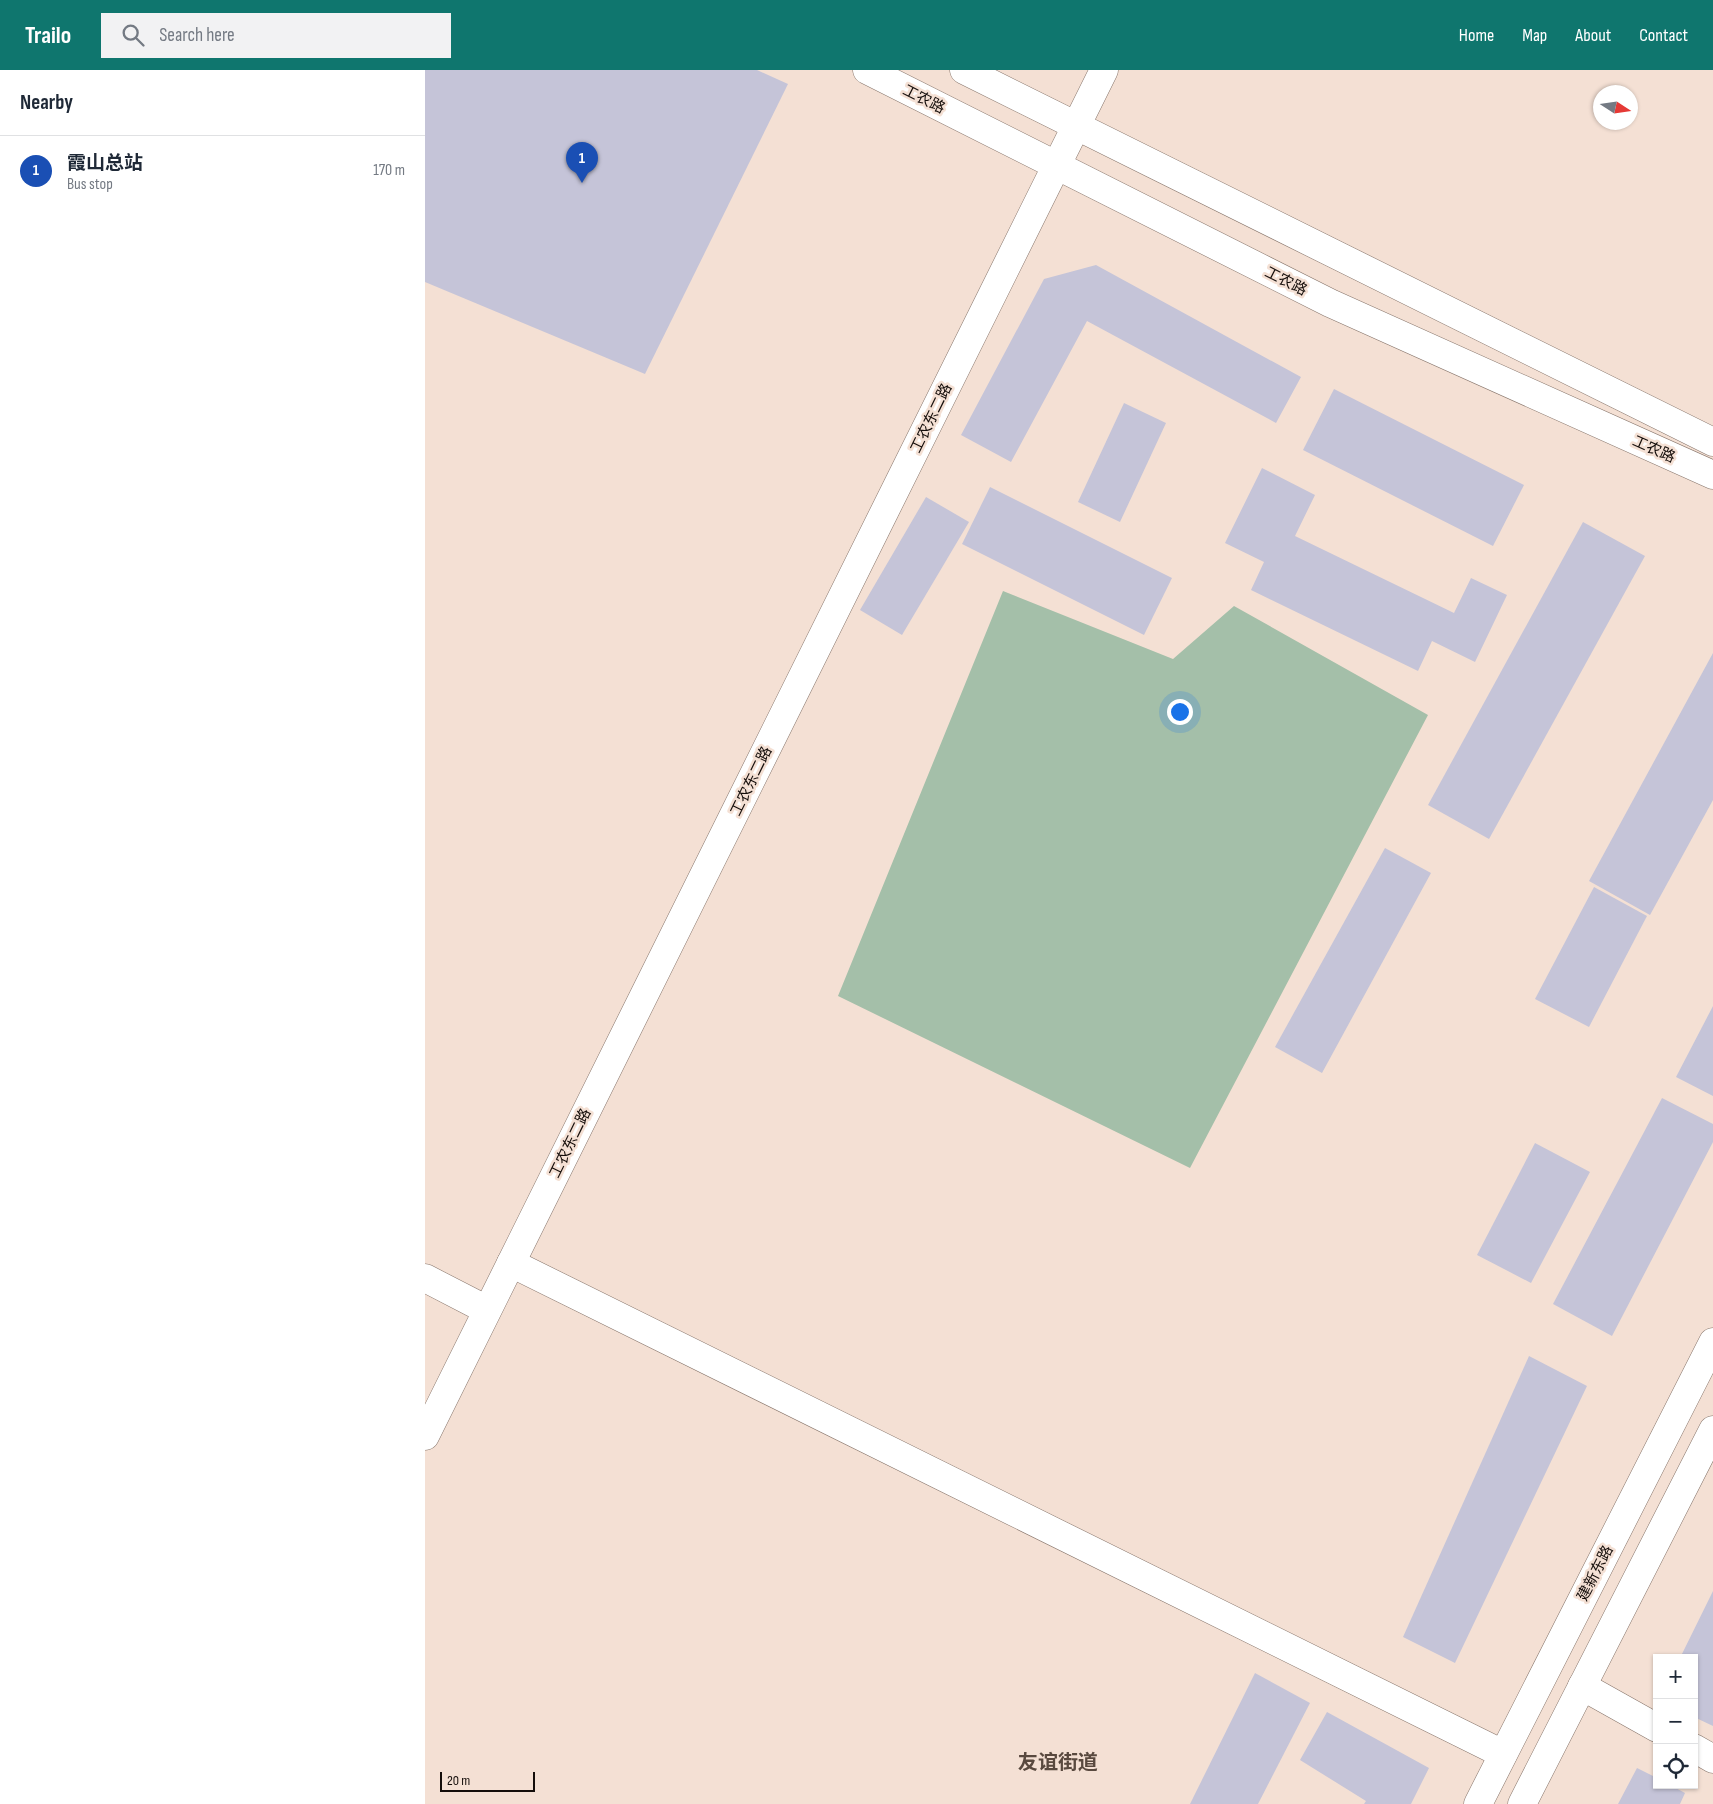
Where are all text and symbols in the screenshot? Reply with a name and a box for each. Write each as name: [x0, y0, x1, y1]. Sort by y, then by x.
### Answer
search box: [101, 13, 451, 58]
text: Trailo: [25, 21, 71, 50]
icon: search: [119, 21, 147, 49]
text: Search here: [159, 24, 235, 47]
text: Home: [1459, 25, 1494, 46]
text: Map: [1522, 25, 1547, 46]
text: About: [1575, 25, 1611, 46]
text: Contact: [1639, 25, 1688, 46]
street label: 工农路: [899, 81, 948, 118]
north arrow: [1593, 85, 1638, 130]
text: Nearby: [20, 90, 73, 115]
pin: 1: [566, 142, 598, 183]
text: 霞山总站: [67, 152, 143, 175]
text: 1: [33, 161, 39, 180]
text: 170 m: [373, 161, 405, 180]
text: Bus stop: [67, 175, 113, 194]
street label: 工农路: [1261, 263, 1310, 300]
street label: 工农东二路: [906, 380, 956, 456]
street label: 工农路: [1629, 432, 1678, 467]
your location: [1167, 699, 1193, 725]
street label: 工农东二路: [726, 743, 776, 819]
street label: 工农东二路: [545, 1105, 595, 1181]
street label: 建新东路: [1573, 1542, 1618, 1604]
map controls: [1653, 1654, 1698, 1789]
button: +: [1653, 1654, 1698, 1699]
button: −: [1653, 1699, 1698, 1744]
button: locate: [1653, 1744, 1698, 1789]
district label: 友谊街道: [1018, 1751, 1098, 1775]
scale bar: [440, 1769, 535, 1792]
text: 20 m: [447, 1772, 470, 1789]

